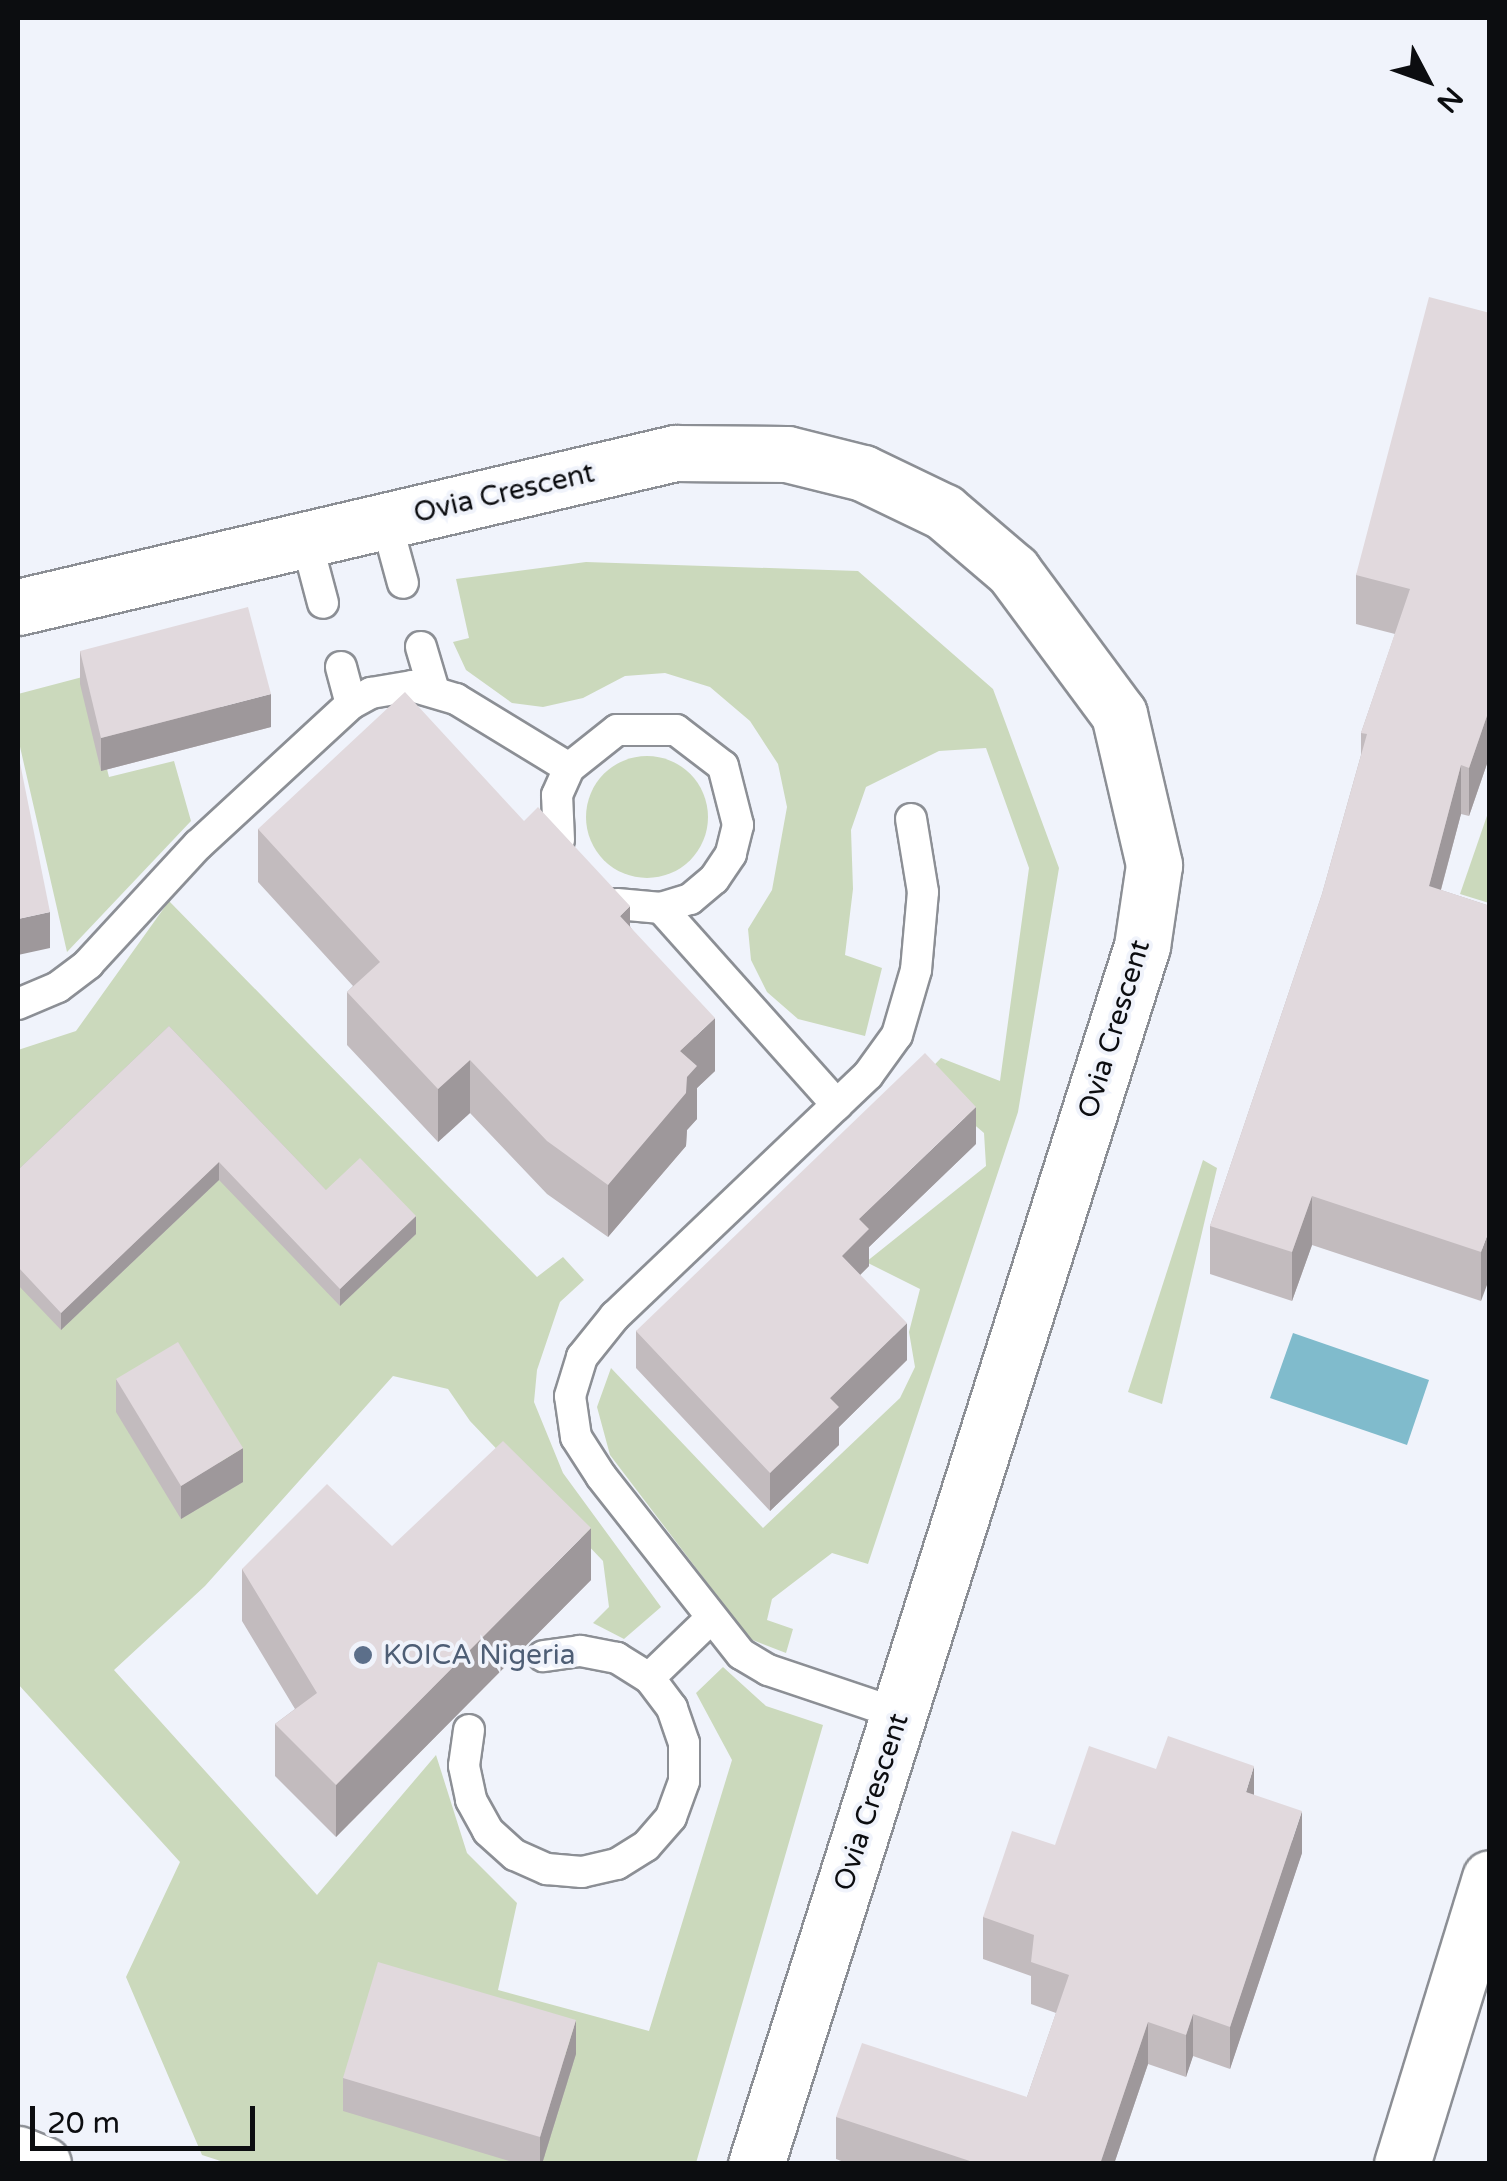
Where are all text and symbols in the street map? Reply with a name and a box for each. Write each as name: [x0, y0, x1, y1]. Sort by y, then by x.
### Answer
north arrow: [1377, 30, 1477, 130]
text: N: [1429, 80, 1470, 119]
street label: Ovia Crescent: [410, 456, 598, 530]
street label: Ovia Crescent: [1071, 936, 1157, 1122]
place label: KOICA Nigeria: [383, 1638, 575, 1672]
marker: KOICA Nigeria: [352, 1644, 374, 1666]
street label: Ovia Crescent: [827, 1709, 915, 1895]
scale bar: [35, 2086, 260, 2148]
text: 20 m: [47, 2105, 120, 2142]

